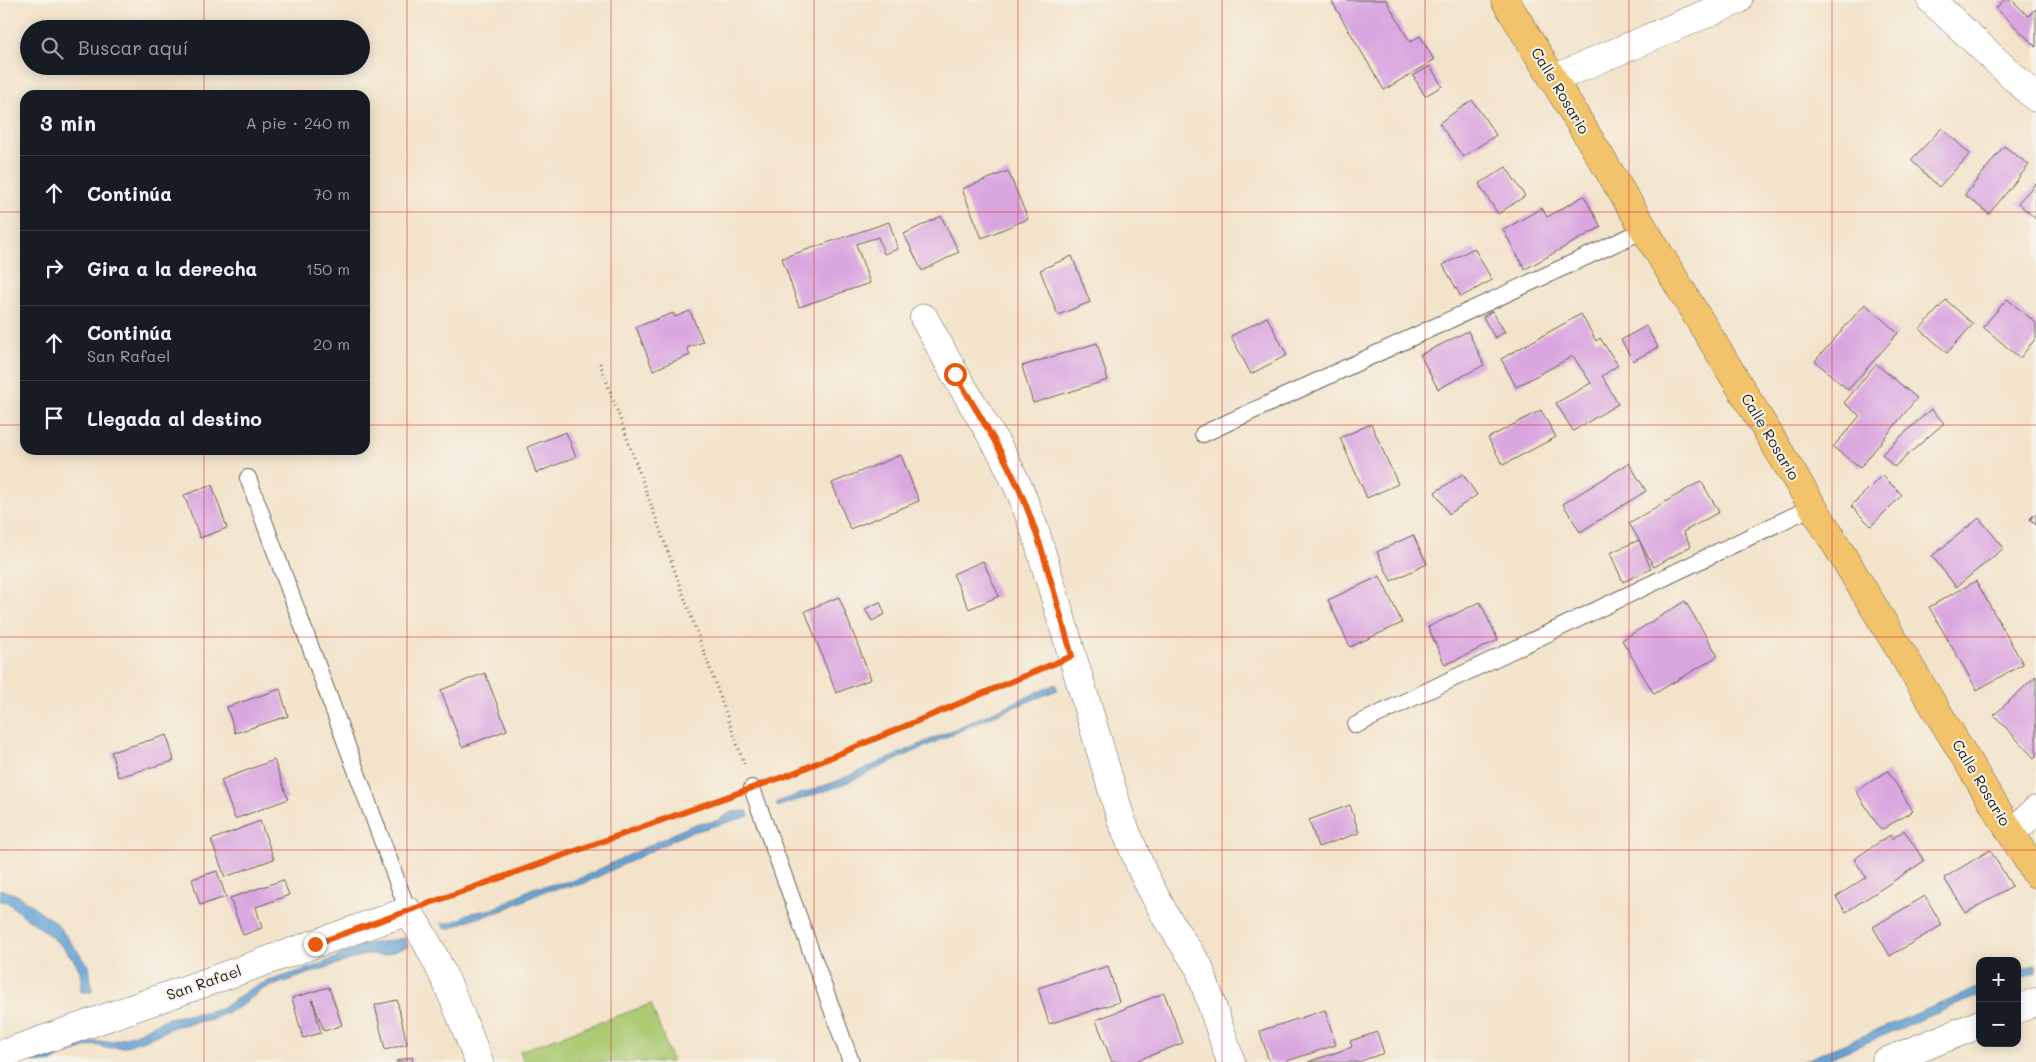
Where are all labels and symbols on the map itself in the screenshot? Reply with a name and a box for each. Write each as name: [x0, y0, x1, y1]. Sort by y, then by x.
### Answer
street label: Calle Rosario: [1527, 43, 1595, 138]
route start: [944, 363, 967, 386]
street label: Calle Rosario: [1737, 389, 1805, 484]
street label: Calle Rosario: [1948, 735, 2016, 830]
route end: [304, 933, 327, 956]
street label: San Rafael: [163, 960, 244, 1004]

